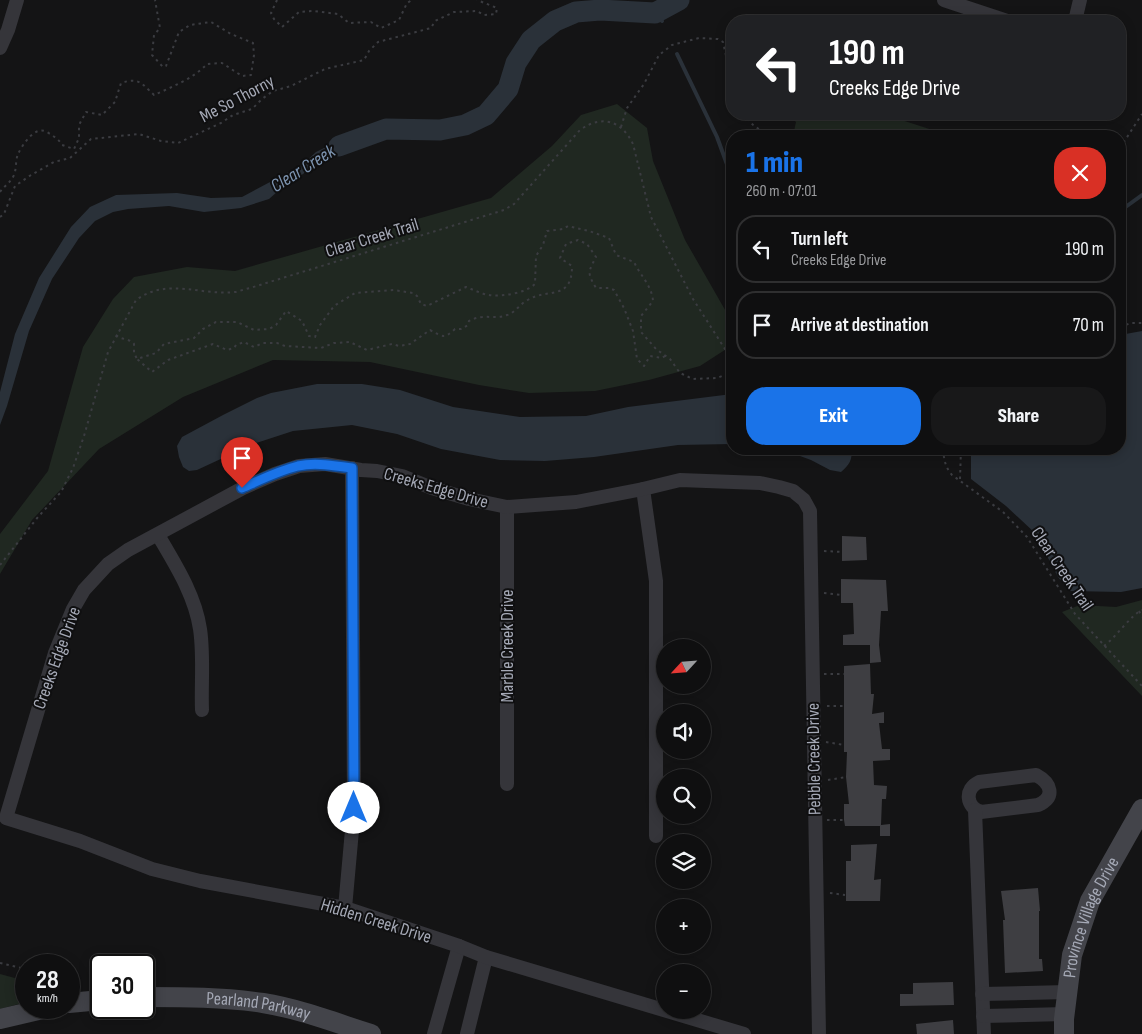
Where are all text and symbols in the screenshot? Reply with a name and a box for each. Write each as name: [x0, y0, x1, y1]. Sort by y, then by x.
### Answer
text: 190 m: [829, 32, 905, 75]
icon: left: [746, 35, 811, 100]
street label: Me So Thorny: [196, 71, 278, 127]
text: Creeks Edge Drive: [829, 75, 960, 102]
water label: Clear Creek: [266, 140, 340, 198]
text: 1 min: [746, 145, 803, 181]
button: close: [1054, 147, 1106, 199]
text: 260 m · 07:01: [746, 182, 817, 201]
street label: Clear Creek Trail: [323, 214, 421, 262]
text: Turn left: [791, 228, 848, 251]
icon: left: [748, 235, 776, 263]
text: 190 m: [1065, 238, 1104, 261]
text: Creeks Edge Drive: [791, 251, 886, 270]
icon: arrive: [748, 311, 776, 339]
text: Arrive at destination: [791, 314, 929, 337]
text: 70 m: [1073, 314, 1104, 337]
button: Exit: [746, 387, 921, 445]
button: Share: [931, 387, 1106, 445]
pin: [221, 437, 263, 488]
icon: arrive: [228, 444, 256, 472]
street label: Creeks Edge Drive: [381, 463, 491, 513]
street label: Clear Creek Trail: [1026, 523, 1098, 615]
street label: Marble Creek Drive: [497, 590, 518, 702]
street label: Creeks Edge Drive: [29, 604, 85, 712]
north arrow: [656, 639, 711, 694]
map controls: [656, 639, 711, 1019]
street label: Pebble Creek Drive: [803, 703, 825, 815]
button: sound: [656, 704, 711, 759]
button: search: [656, 769, 711, 824]
position arrow: [327, 781, 379, 833]
button: layers: [656, 834, 711, 889]
street label: Province Village Drive: [1059, 853, 1123, 979]
street label: Hidden Creek Drive: [318, 894, 434, 948]
button: +: [656, 899, 711, 954]
speed limit sign: 30: [90, 954, 155, 1019]
button: −: [656, 964, 711, 1019]
text: 28: [36, 965, 59, 996]
street label: Pearland Parkway: [206, 987, 313, 1024]
text: km/h: [37, 991, 58, 1006]

